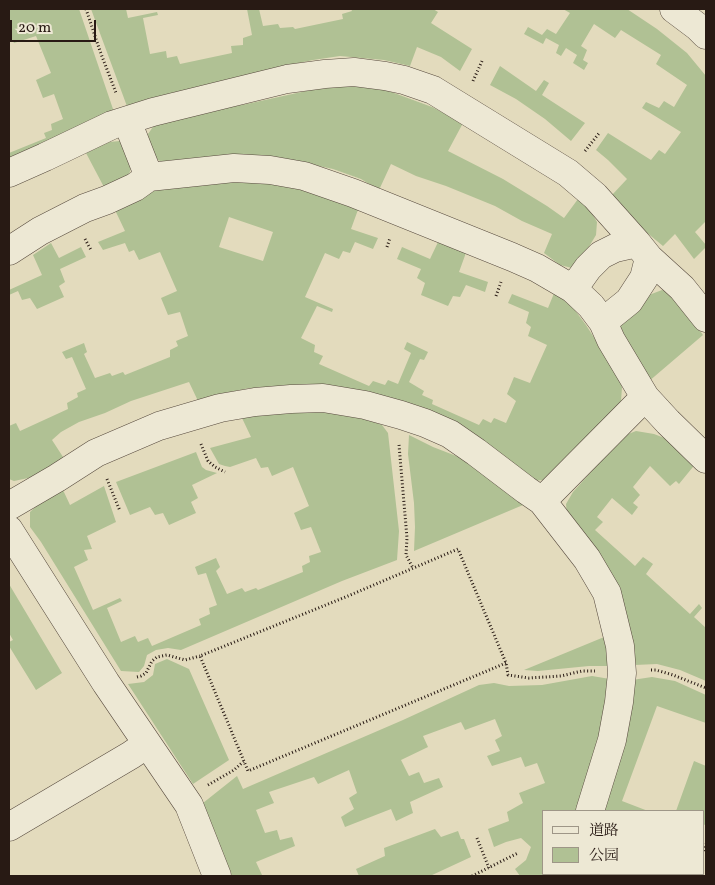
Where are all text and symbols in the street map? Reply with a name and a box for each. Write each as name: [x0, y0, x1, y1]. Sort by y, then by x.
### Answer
scale bar: [12, 10, 99, 42]
text: 20 m: [18, 18, 51, 39]
legend: [542, 810, 705, 875]
text: 道路: [589, 821, 619, 842]
text: 公园: [589, 846, 619, 867]

